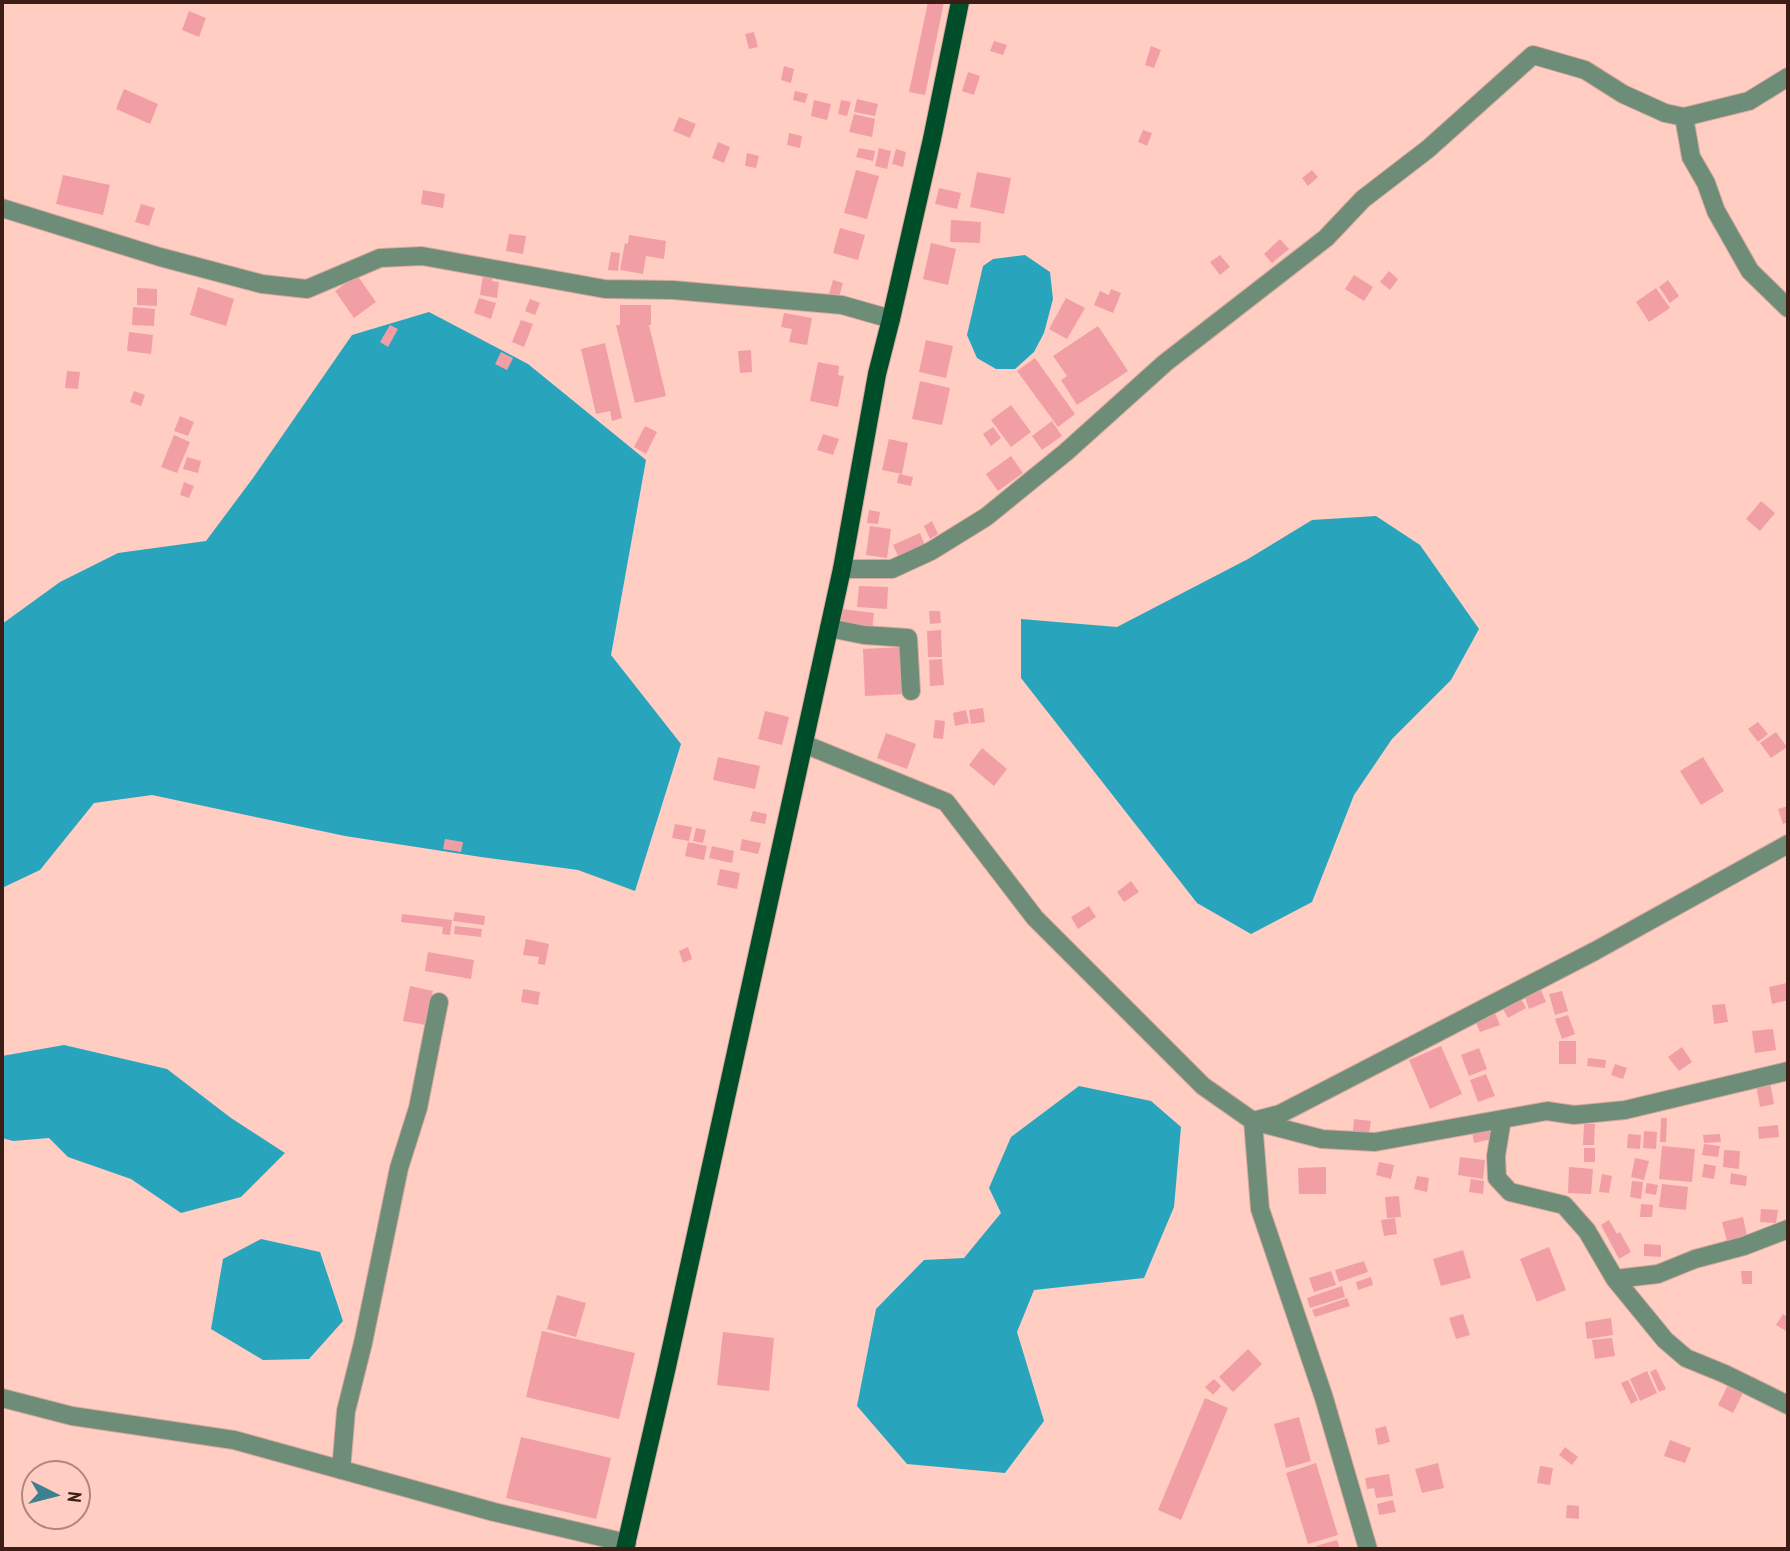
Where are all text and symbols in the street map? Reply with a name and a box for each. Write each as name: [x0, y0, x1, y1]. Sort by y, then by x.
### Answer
north arrow: [21, 1460, 91, 1530]
text: N: [62, 1491, 87, 1503]

